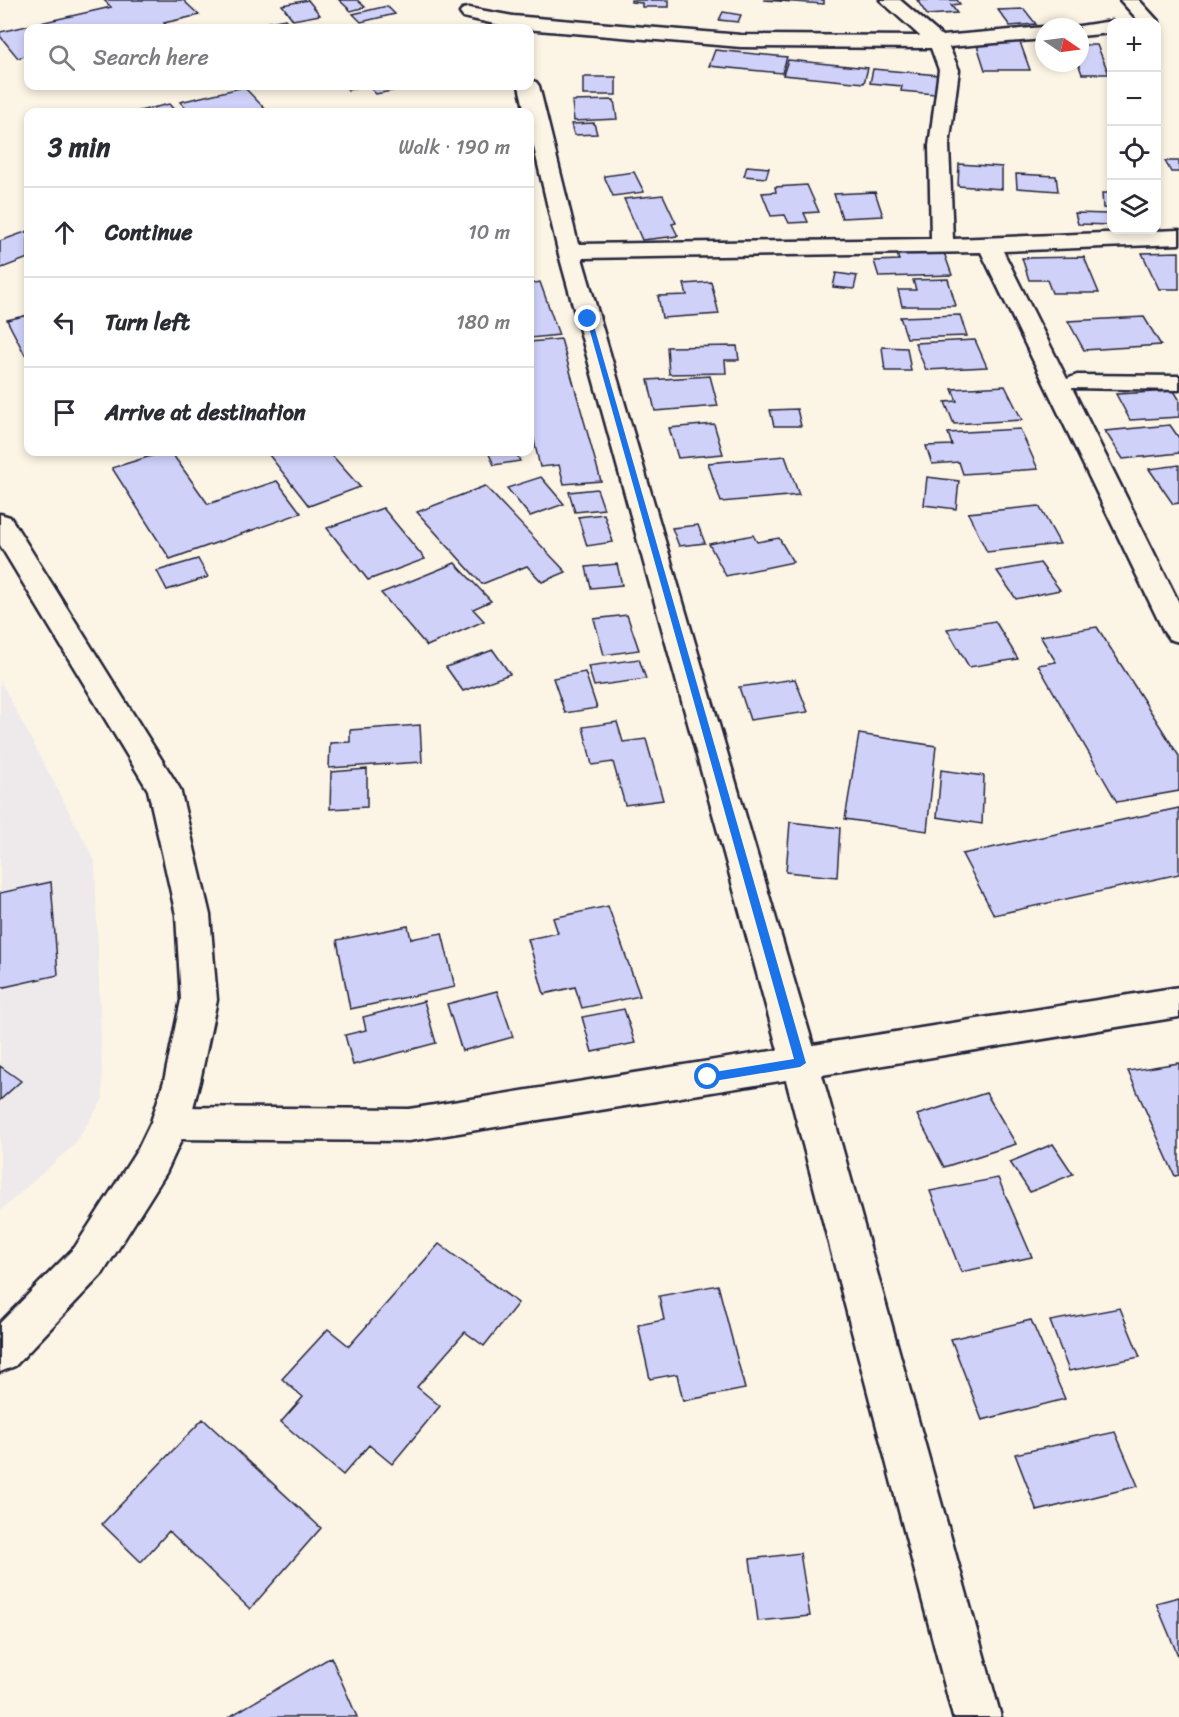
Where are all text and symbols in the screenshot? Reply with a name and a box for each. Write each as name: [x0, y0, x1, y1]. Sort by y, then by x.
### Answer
north arrow: [1035, 18, 1089, 72]
map controls: [1107, 18, 1161, 234]
button: +: [1107, 18, 1161, 72]
search box: [24, 24, 534, 90]
text: Search here: [93, 38, 209, 77]
icon: search: [45, 41, 78, 74]
button: −: [1107, 72, 1161, 126]
text: 3 min: [48, 124, 110, 170]
button: locate: [1107, 126, 1161, 180]
text: Walk · 190 m: [398, 130, 510, 165]
button: layers: [1107, 180, 1161, 234]
text: Continue: [105, 213, 193, 252]
text: 10 m: [468, 215, 510, 250]
icon: ahead: [48, 216, 81, 249]
text: Turn left: [105, 303, 190, 342]
text: 180 m: [456, 305, 510, 340]
route end: [574, 305, 600, 331]
icon: left: [48, 306, 81, 339]
text: Arrive at destination: [105, 393, 306, 432]
icon: arrive: [48, 396, 81, 429]
route start: [694, 1063, 720, 1089]

